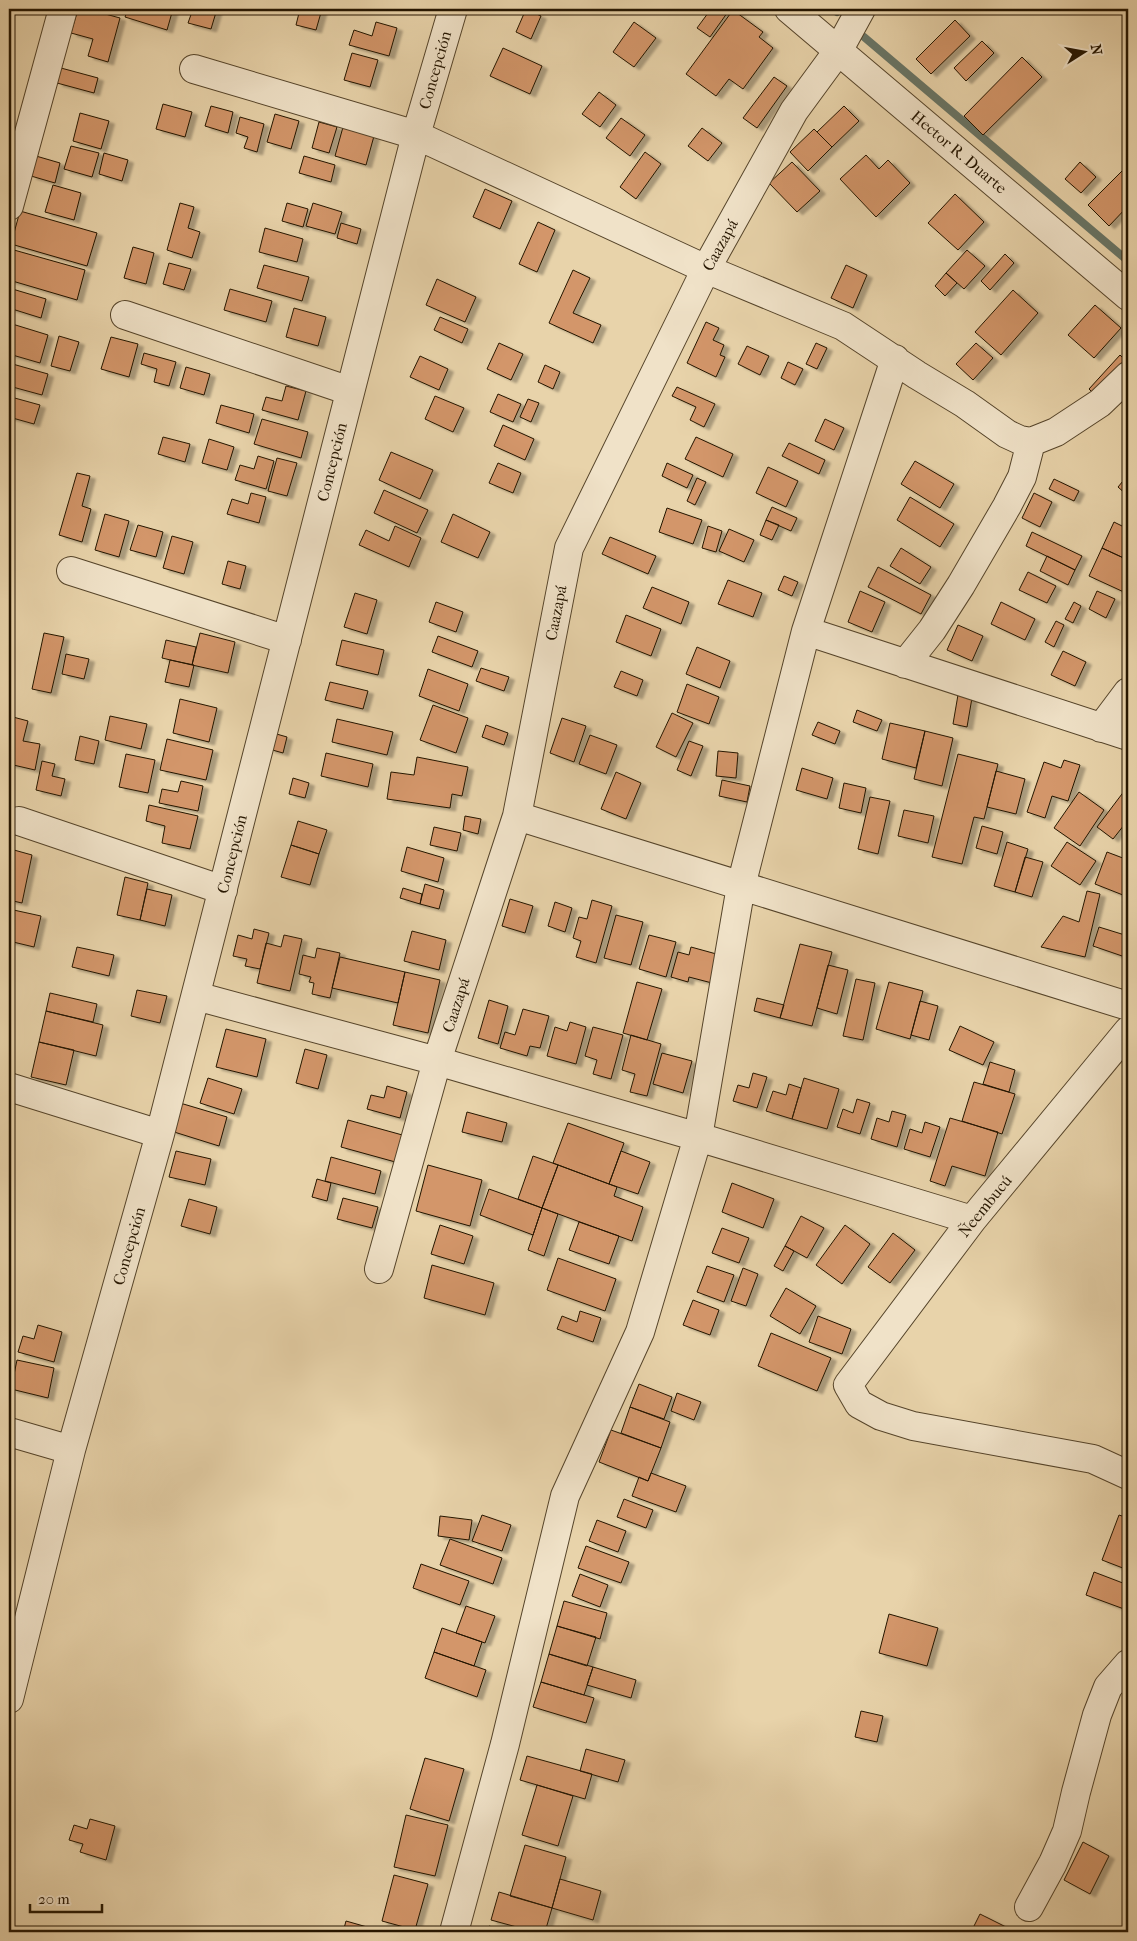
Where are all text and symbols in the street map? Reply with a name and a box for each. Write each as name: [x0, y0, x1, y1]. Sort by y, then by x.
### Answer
street label: Concepción: [415, 28, 455, 111]
north arrow: [1060, 28, 1110, 78]
text: N: [1087, 43, 1106, 57]
street label: Hector R. Duarte: [907, 106, 1011, 198]
street label: Caazapá: [698, 215, 742, 274]
street label: Concepción: [313, 420, 351, 503]
street label: Caazapá: [541, 583, 571, 642]
street label: Concepción: [213, 812, 251, 895]
street label: Caazapá: [438, 975, 474, 1035]
street label: Ñeembucú: [954, 1171, 1016, 1241]
street label: Concepción: [109, 1204, 149, 1287]
scale bar: [30, 1881, 102, 1913]
text: 20 m: [38, 1890, 70, 1908]

